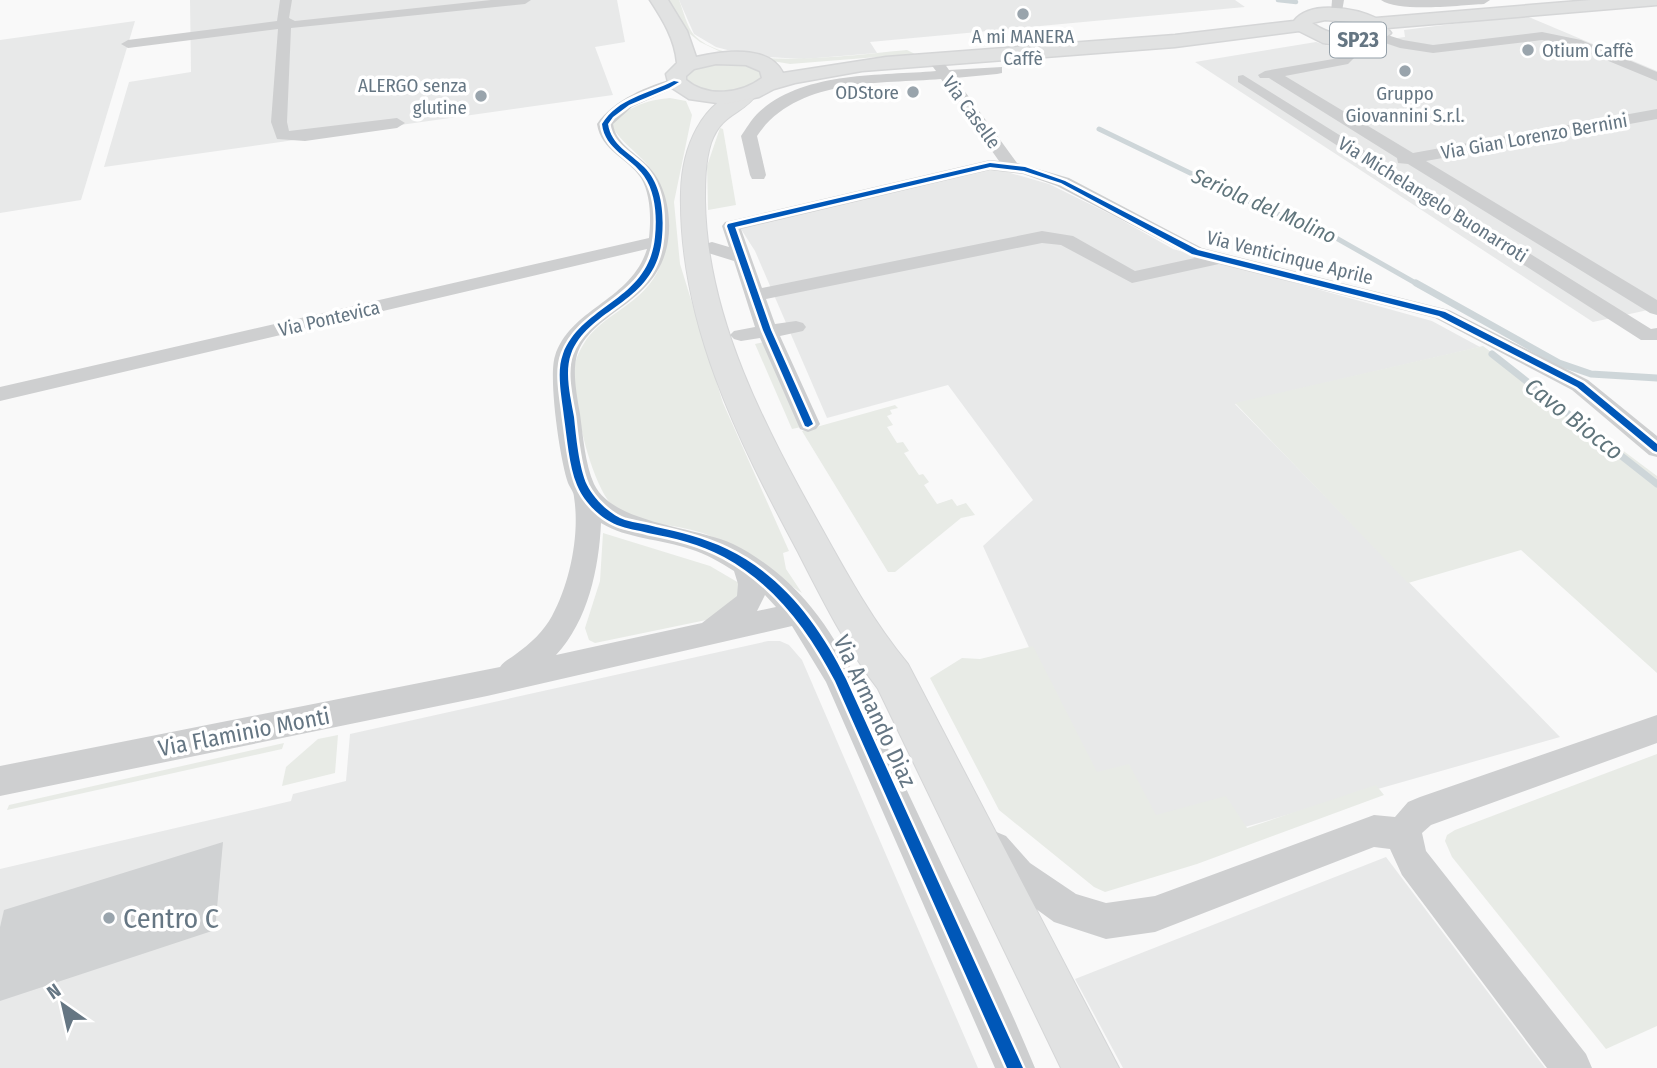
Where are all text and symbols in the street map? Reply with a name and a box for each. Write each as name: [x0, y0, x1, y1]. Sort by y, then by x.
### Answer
marker: A mi MANERA Caffè: [1015, 6, 1031, 22]
road number: SP23: [1330, 22, 1386, 58]
place label: A mi MANERA Caffè: [972, 25, 1074, 70]
place label: Otium Caffè: [1542, 39, 1634, 62]
marker: Otium Caffè: [1520, 42, 1536, 58]
marker: Gruppo Giovannini S.r.l.: [1397, 63, 1413, 79]
street label: Via Caselle: [938, 72, 1005, 153]
place label: ALERGO senza glutine: [358, 74, 467, 119]
place label: ODStore: [835, 81, 899, 104]
place label: Gruppo Giovannini S.r.l.: [1346, 82, 1464, 127]
marker: ODStore: [905, 84, 921, 100]
marker: ALERGO senza glutine: [473, 88, 489, 104]
street label: Via Gian Lorenzo Bernini: [1439, 109, 1629, 164]
street label: Via Michelangelo Buonarroti: [1334, 132, 1532, 267]
water label: Seriola del Molino: [1187, 162, 1340, 249]
street label: Via Venticinque Aprile: [1204, 226, 1375, 289]
street label: Via Pontevica: [276, 296, 382, 341]
water label: Cavo Biocco: [1519, 372, 1629, 466]
street label: Via Armando Diaz: [828, 630, 922, 792]
street label: Via Flaminio Monti: [156, 702, 332, 762]
place label: Centro C: [123, 902, 219, 935]
marker: Centro C: [101, 910, 117, 926]
north arrow: [28, 970, 98, 1040]
text: N: [43, 979, 65, 1004]

